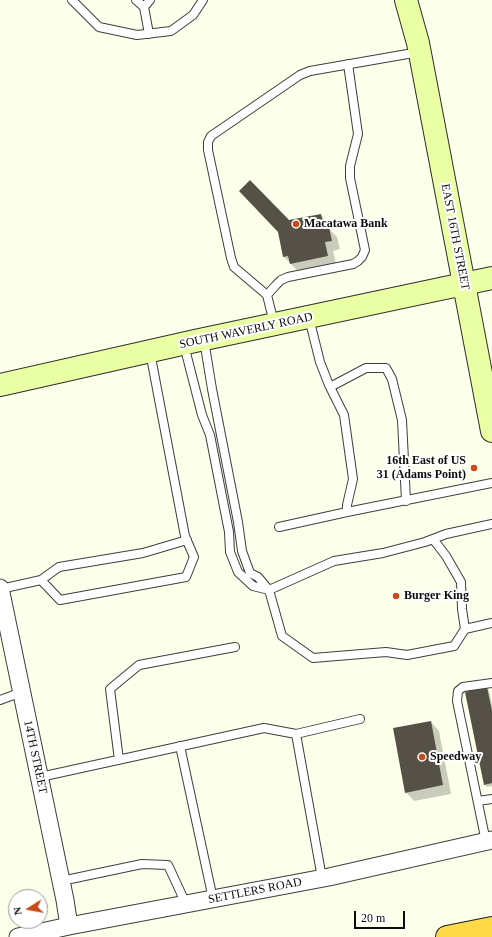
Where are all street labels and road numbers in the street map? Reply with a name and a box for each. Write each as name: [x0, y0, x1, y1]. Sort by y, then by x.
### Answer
street label: EAST 16TH STREET: [438, 183, 472, 291]
street label: SOUTH WAVERLY ROAD: [178, 310, 314, 352]
street label: 14TH STREET: [20, 719, 50, 795]
street label: SETTLERS ROAD: [207, 875, 303, 907]

